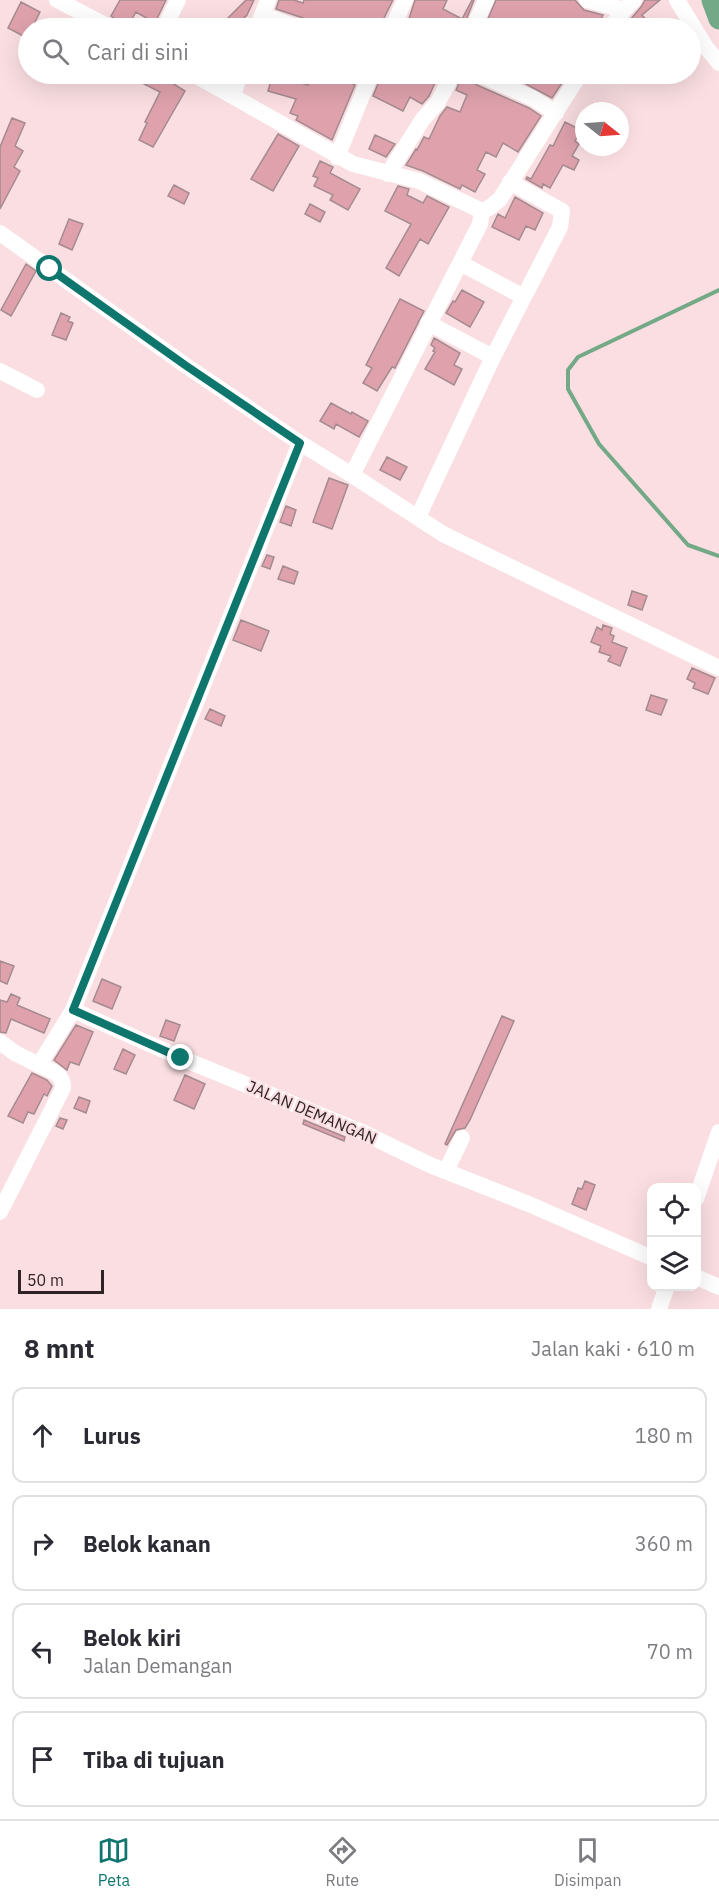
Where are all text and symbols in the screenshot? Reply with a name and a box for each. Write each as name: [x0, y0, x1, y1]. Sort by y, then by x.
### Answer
search box: [18, 18, 701, 84]
icon: search: [39, 35, 72, 68]
text: Cari di sini: [87, 37, 189, 66]
north arrow: [575, 102, 629, 156]
route start: [36, 255, 62, 281]
route end: [167, 1044, 193, 1070]
street label: JALAN DEMANGAN: [244, 1076, 380, 1148]
map controls: [647, 1183, 701, 1291]
button: locate: [647, 1183, 701, 1237]
button: layers: [647, 1237, 701, 1291]
scale bar: [18, 1267, 104, 1294]
text: 50 m: [27, 1270, 64, 1290]
text: 8 mnt: [24, 1331, 94, 1365]
text: Jalan kaki · 610 m: [531, 1335, 695, 1362]
icon: ahead: [26, 1419, 59, 1452]
text: Lurus: [83, 1421, 141, 1450]
text: 180 m: [635, 1422, 693, 1449]
icon: right: [26, 1527, 59, 1560]
text: Belok kanan: [83, 1529, 211, 1558]
text: 360 m: [635, 1530, 693, 1557]
text: Belok kiri: [83, 1623, 181, 1652]
icon: left: [26, 1635, 59, 1668]
text: 70 m: [647, 1638, 693, 1665]
text: Jalan Demangan: [83, 1652, 233, 1679]
icon: arrive: [26, 1743, 59, 1776]
text: Tiba di tujuan: [83, 1745, 225, 1774]
tab: Peta: [97, 1834, 130, 1890]
tab: Rute: [325, 1834, 359, 1890]
tab: Disimpan: [554, 1834, 622, 1890]

